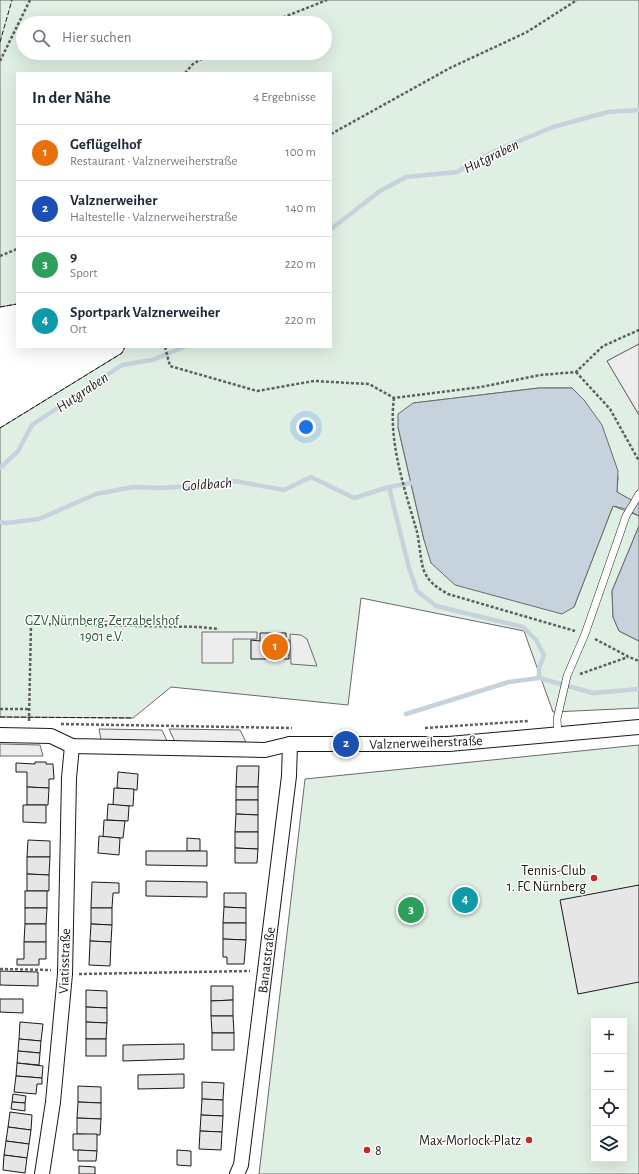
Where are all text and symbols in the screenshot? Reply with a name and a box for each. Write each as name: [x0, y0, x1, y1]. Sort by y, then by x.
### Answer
search box: [16, 16, 332, 60]
icon: search: [30, 27, 52, 49]
text: Hier suchen: [62, 30, 132, 45]
text: In der Nähe: [32, 89, 111, 106]
text: 4 Ergebnisse: [253, 91, 316, 104]
text: Geflügelhof: [70, 137, 141, 152]
water label: Hutgraben: [461, 137, 521, 176]
text: 1: [43, 146, 47, 159]
text: 100 m: [285, 146, 316, 159]
text: Restaurant · Valznerweiherstraße: [70, 155, 237, 168]
text: Valznerweiher: [70, 193, 157, 208]
text: 2: [42, 202, 48, 215]
text: 140 m: [286, 202, 316, 215]
text: Haltestelle · Valznerweiherstraße: [70, 211, 237, 224]
text: 9: [70, 249, 77, 264]
text: 3: [42, 258, 48, 271]
text: 220 m: [285, 258, 316, 271]
text: Sport: [70, 267, 97, 280]
text: Sportpark Valznerweiher: [70, 305, 220, 320]
text: 4: [42, 314, 48, 327]
text: 220 m: [285, 314, 316, 327]
text: Ort: [70, 323, 87, 336]
water label: Hutgraben: [54, 370, 111, 415]
your location: [296, 417, 316, 437]
water label: Goldbach: [182, 475, 233, 494]
park label: GZV Nürnberg-Zerzabelshof 1901 e.V.: [25, 614, 180, 644]
pin: 1: [262, 632, 288, 662]
pin: 2: [333, 729, 359, 759]
street label: Valznerweiherstraße: [369, 734, 483, 752]
place label: Tennis-Club 1. FC Nürnberg: [507, 864, 586, 894]
marker: Tennis-Club 1. FC Nürnberg: [589, 873, 599, 883]
pin: 4: [452, 885, 478, 915]
pin: 3: [398, 895, 424, 925]
street label: Banatstraße: [256, 926, 278, 994]
street label: Viatisstraße: [57, 928, 73, 994]
map controls: [591, 1018, 627, 1162]
button: +: [591, 1018, 627, 1054]
button: −: [591, 1054, 627, 1090]
button: locate: [591, 1090, 627, 1126]
button: layers: [591, 1126, 627, 1162]
place label: Max-Morlock-Platz: [419, 1134, 521, 1148]
marker: Max-Morlock-Platz: [524, 1135, 534, 1145]
place label: 8: [375, 1144, 382, 1158]
marker: 8: [362, 1145, 372, 1155]

